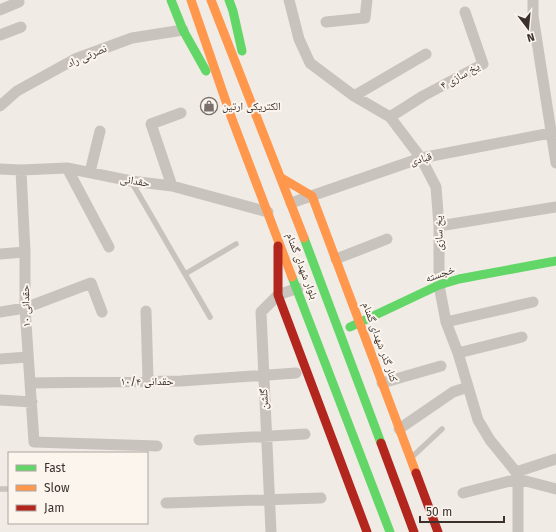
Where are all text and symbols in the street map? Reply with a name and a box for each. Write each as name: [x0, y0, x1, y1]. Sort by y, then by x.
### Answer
north arrow: [508, 8, 548, 48]
text: N: [525, 30, 536, 44]
street label: نصرتی راد: [65, 42, 109, 70]
street label: یخ سازی ۴: [438, 60, 482, 92]
shop icon: الکتریکی ارتین: [199, 96, 219, 116]
place label: الکتریکی ارتین: [222, 100, 281, 113]
street label: قبادی: [409, 150, 434, 168]
street label: حقدانی: [119, 172, 151, 190]
street label: یخ سازی: [432, 215, 446, 251]
street label: بلوار شهدای گمنام: [283, 231, 321, 301]
street label: خجسته: [423, 263, 457, 285]
street label: حقدانی ۱۰: [19, 285, 33, 327]
street label: کنار گذر شهدای گمنام: [360, 300, 401, 384]
street label: حقدانی ۱۰/۴: [120, 375, 174, 388]
street label: گلشن: [257, 388, 271, 410]
legend: [8, 452, 148, 524]
text: Fast: [44, 461, 66, 475]
text: Slow: [44, 481, 70, 495]
scale bar: [420, 498, 504, 524]
text: Jam: [44, 501, 64, 515]
text: 50 m: [426, 505, 452, 519]

